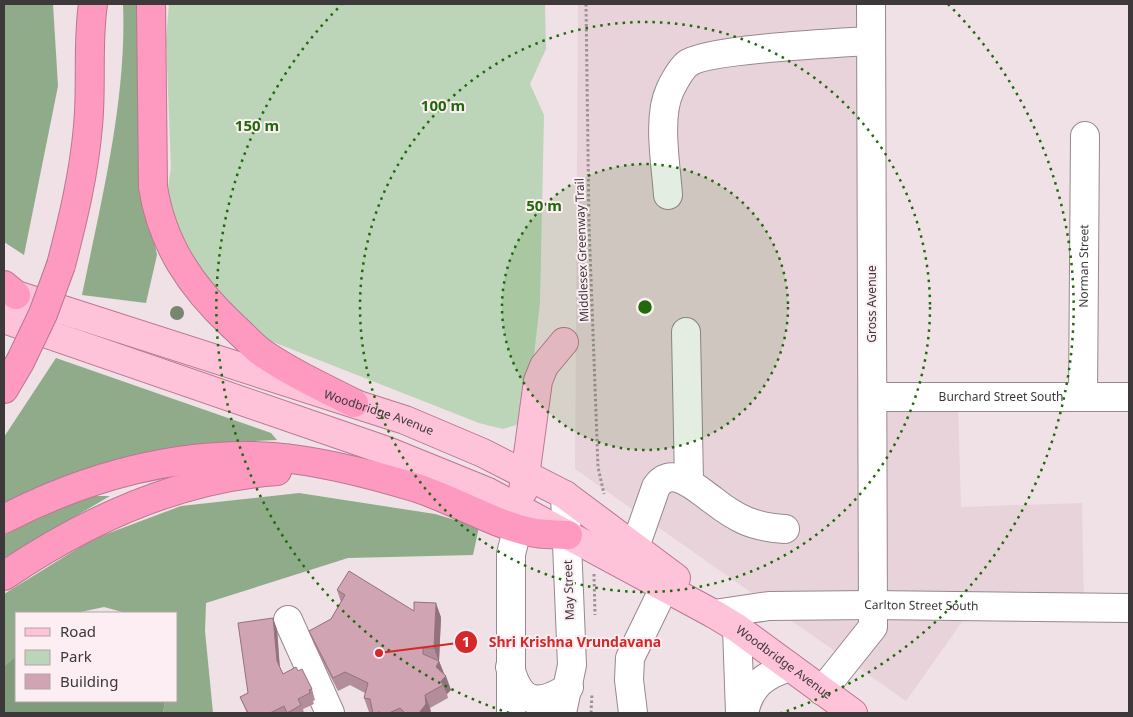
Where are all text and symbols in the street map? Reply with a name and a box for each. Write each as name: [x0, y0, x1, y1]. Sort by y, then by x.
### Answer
text: 100 m: [421, 95, 465, 115]
text: 150 m: [235, 115, 279, 135]
street label: Middlesex Greenway Trail: [570, 178, 593, 322]
text: 50 m: [526, 195, 562, 215]
street label: Norman Street: [1075, 224, 1092, 308]
street label: Gross Avenue: [863, 265, 880, 343]
centre of rings: [636, 298, 654, 316]
street label: Woodbridge Avenue: [322, 385, 437, 439]
street label: Burchard Street South: [939, 388, 1063, 405]
street label: May Street: [559, 559, 578, 620]
street label: Carlton Street South: [864, 596, 979, 614]
legend: [15, 612, 178, 702]
text: Road: [60, 621, 96, 641]
street label: Woodbridge Avenue: [733, 621, 836, 703]
callout: Shri Krishna Vrundavana: [454, 627, 671, 656]
text: 1: [462, 631, 470, 651]
text: Shri Krishna Vrundavana: [489, 632, 661, 651]
text: Park: [60, 646, 92, 666]
text: Building: [60, 671, 118, 691]

